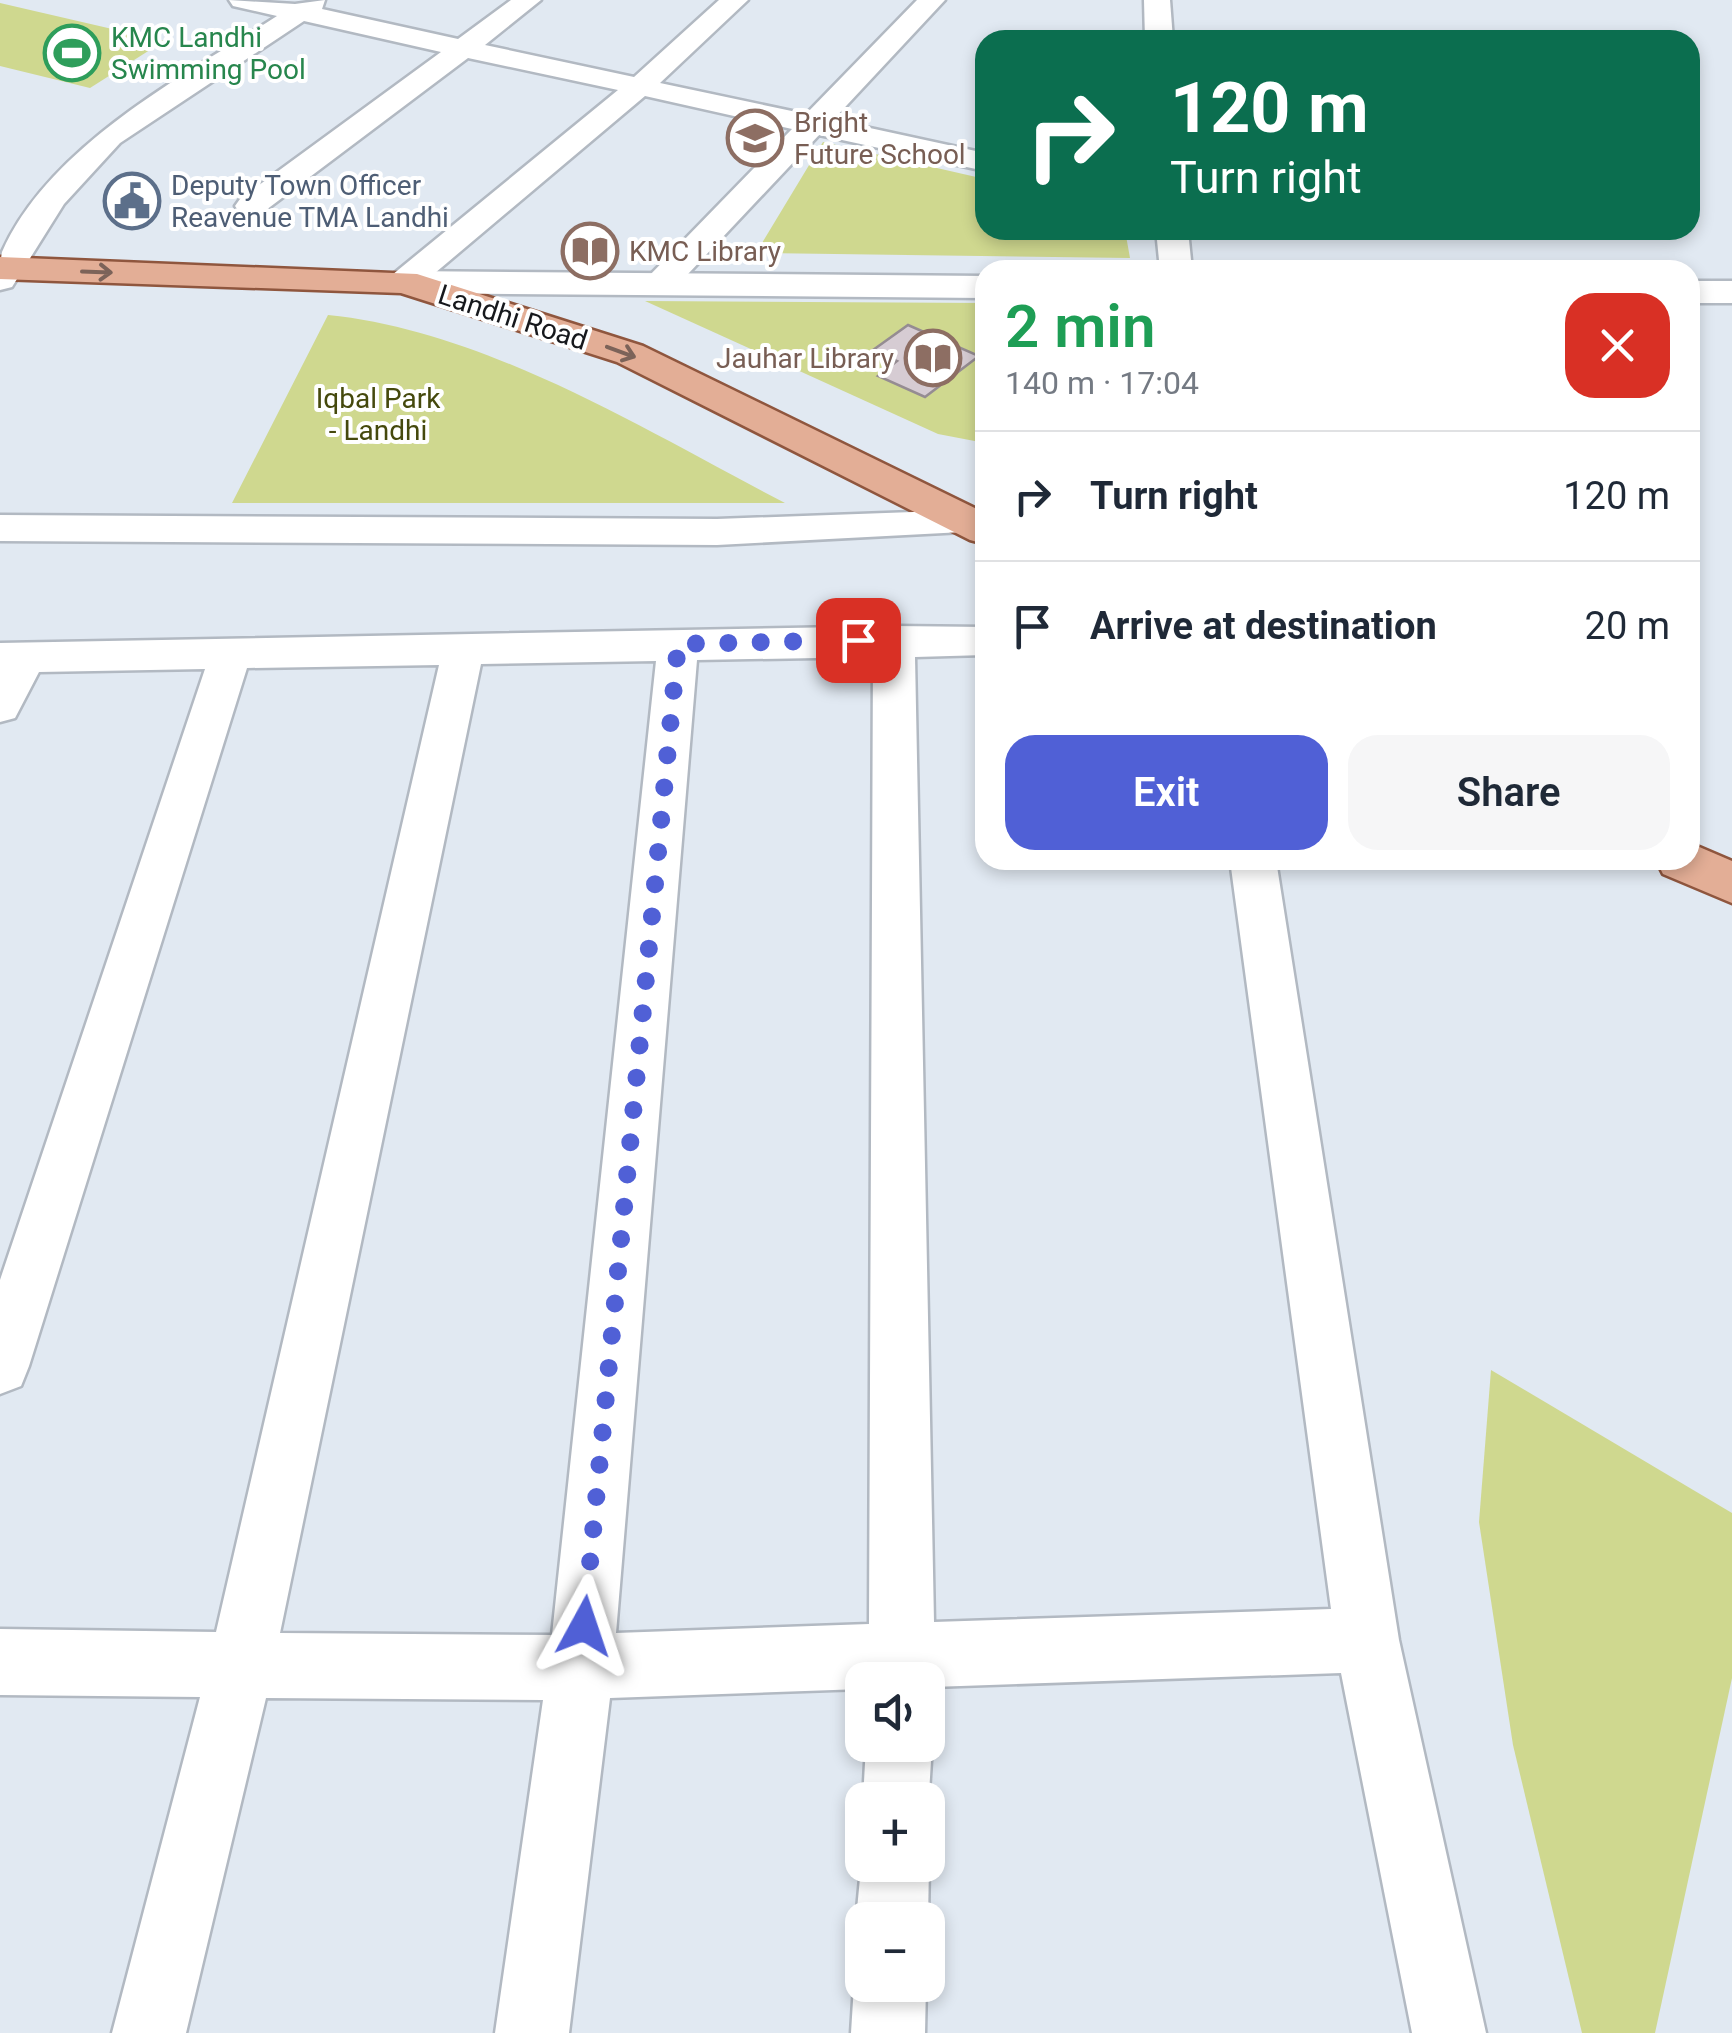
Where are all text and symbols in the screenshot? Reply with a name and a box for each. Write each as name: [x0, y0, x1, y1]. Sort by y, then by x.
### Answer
place label: KMC Landhi Swimming Pool: [111, 21, 306, 86]
sports icon: KMC Landhi Swimming Pool: [42, 23, 102, 83]
text: 120 m: [1170, 67, 1369, 149]
icon: right: [1005, 70, 1135, 200]
place label: Bright Future School: [794, 106, 966, 171]
school or university icon: Bright Future School: [725, 108, 785, 168]
text: Turn right: [1170, 151, 1362, 204]
place label: Deputy Town Officer Reavenue TMA Landhi: [171, 169, 449, 234]
public building icon: Deputy Town Officer Reavenue TMA Landhi: [102, 171, 162, 231]
library icon: KMC Library: [560, 221, 620, 281]
place label: KMC Library: [629, 235, 781, 268]
one-way arrow: [81, 262, 113, 281]
street label: Landhi Road: [434, 278, 592, 357]
text: 2 min: [1005, 291, 1155, 362]
button: close: [1565, 293, 1670, 398]
library icon: Jauhar Library: [903, 328, 963, 388]
place label: Jauhar Library: [716, 342, 894, 375]
one-way arrow: [605, 344, 636, 362]
text: 140 m · 17:04: [1005, 364, 1199, 402]
park label: Iqbal Park - Landhi: [316, 382, 441, 447]
icon: right: [1005, 469, 1060, 524]
text: Turn right: [1090, 474, 1258, 518]
text: 120 m: [1563, 474, 1670, 518]
pin: [816, 598, 901, 683]
icon: arrive: [1005, 599, 1060, 654]
text: Arrive at destination: [1090, 604, 1437, 648]
text: 20 m: [1585, 604, 1670, 648]
icon: arrive: [831, 613, 886, 668]
button: Exit: [1005, 735, 1328, 850]
button: Share: [1348, 735, 1670, 850]
position arrow: [532, 1574, 636, 1678]
map controls: [845, 1662, 945, 2002]
button: sound: [845, 1662, 945, 1762]
button: +: [845, 1782, 945, 1882]
button: −: [845, 1902, 945, 2002]

